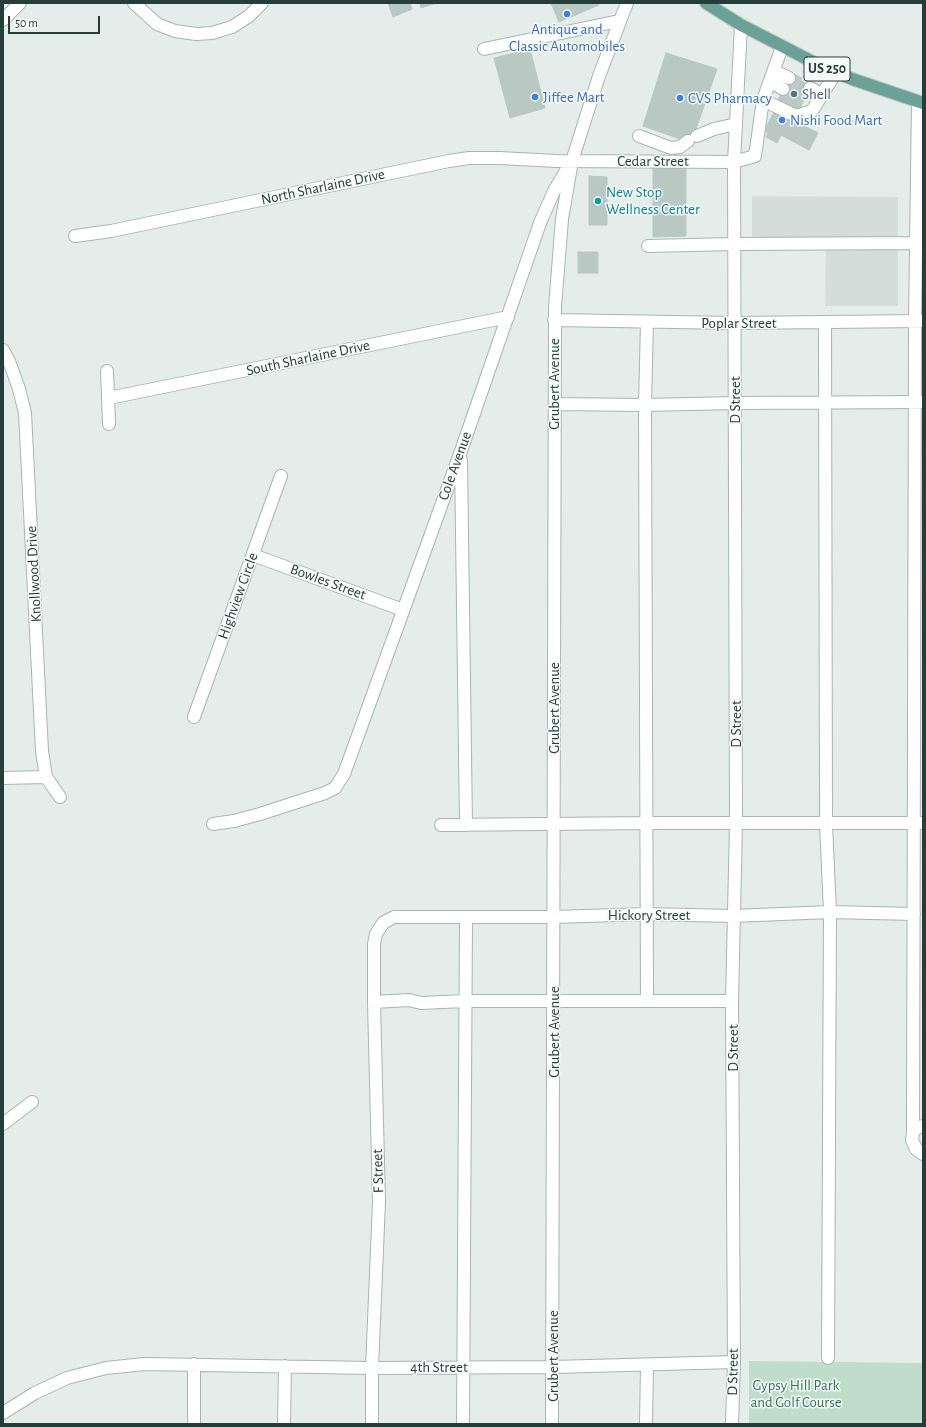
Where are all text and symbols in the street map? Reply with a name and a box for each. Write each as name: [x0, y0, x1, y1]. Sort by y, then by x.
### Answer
scale bar: [10, 8, 102, 34]
marker: Antique and Classic Automobiles: [562, 9, 572, 19]
text: 50 m: [15, 17, 38, 29]
place label: Antique and Classic Automobiles: [509, 20, 625, 55]
road number: US 250: [804, 57, 850, 81]
place label: Shell: [802, 85, 831, 103]
place label: Jiffee Mart: [543, 88, 604, 106]
place label: CVS Pharmacy: [688, 89, 772, 107]
marker: Shell: [789, 89, 799, 99]
marker: Jiffee Mart: [530, 92, 540, 102]
marker: CVS Pharmacy: [675, 93, 685, 103]
place label: Nishi Food Mart: [790, 111, 882, 129]
marker: Nishi Food Mart: [777, 115, 787, 125]
street label: Cedar Street: [617, 152, 689, 170]
street label: North Sharlaine Drive: [259, 165, 387, 209]
place label: New Stop Wellness Center: [606, 183, 700, 218]
marker: New Stop Wellness Center: [593, 196, 603, 206]
street label: Poplar Street: [701, 314, 777, 332]
street label: South Sharlaine Drive: [245, 336, 371, 380]
street label: Grubert Avenue: [545, 338, 563, 430]
street label: D Street: [726, 376, 744, 424]
street label: Cole Avenue: [434, 429, 476, 503]
street label: Knollwood Drive: [22, 525, 46, 623]
street label: Highview Circle: [214, 550, 262, 642]
street label: Bowles Street: [288, 560, 368, 604]
street label: Grubert Avenue: [545, 662, 563, 754]
street label: D Street: [727, 700, 745, 748]
street label: Hickory Street: [608, 906, 690, 924]
street label: Grubert Avenue: [545, 986, 563, 1078]
street label: D Street: [724, 1024, 742, 1072]
street label: F Street: [368, 1149, 388, 1193]
street label: Grubert Avenue: [544, 1310, 562, 1402]
street label: D Street: [724, 1348, 742, 1396]
street label: 4th Street: [410, 1358, 468, 1376]
park label: Gypsy Hill Park and Golf Course: [750, 1376, 842, 1411]

